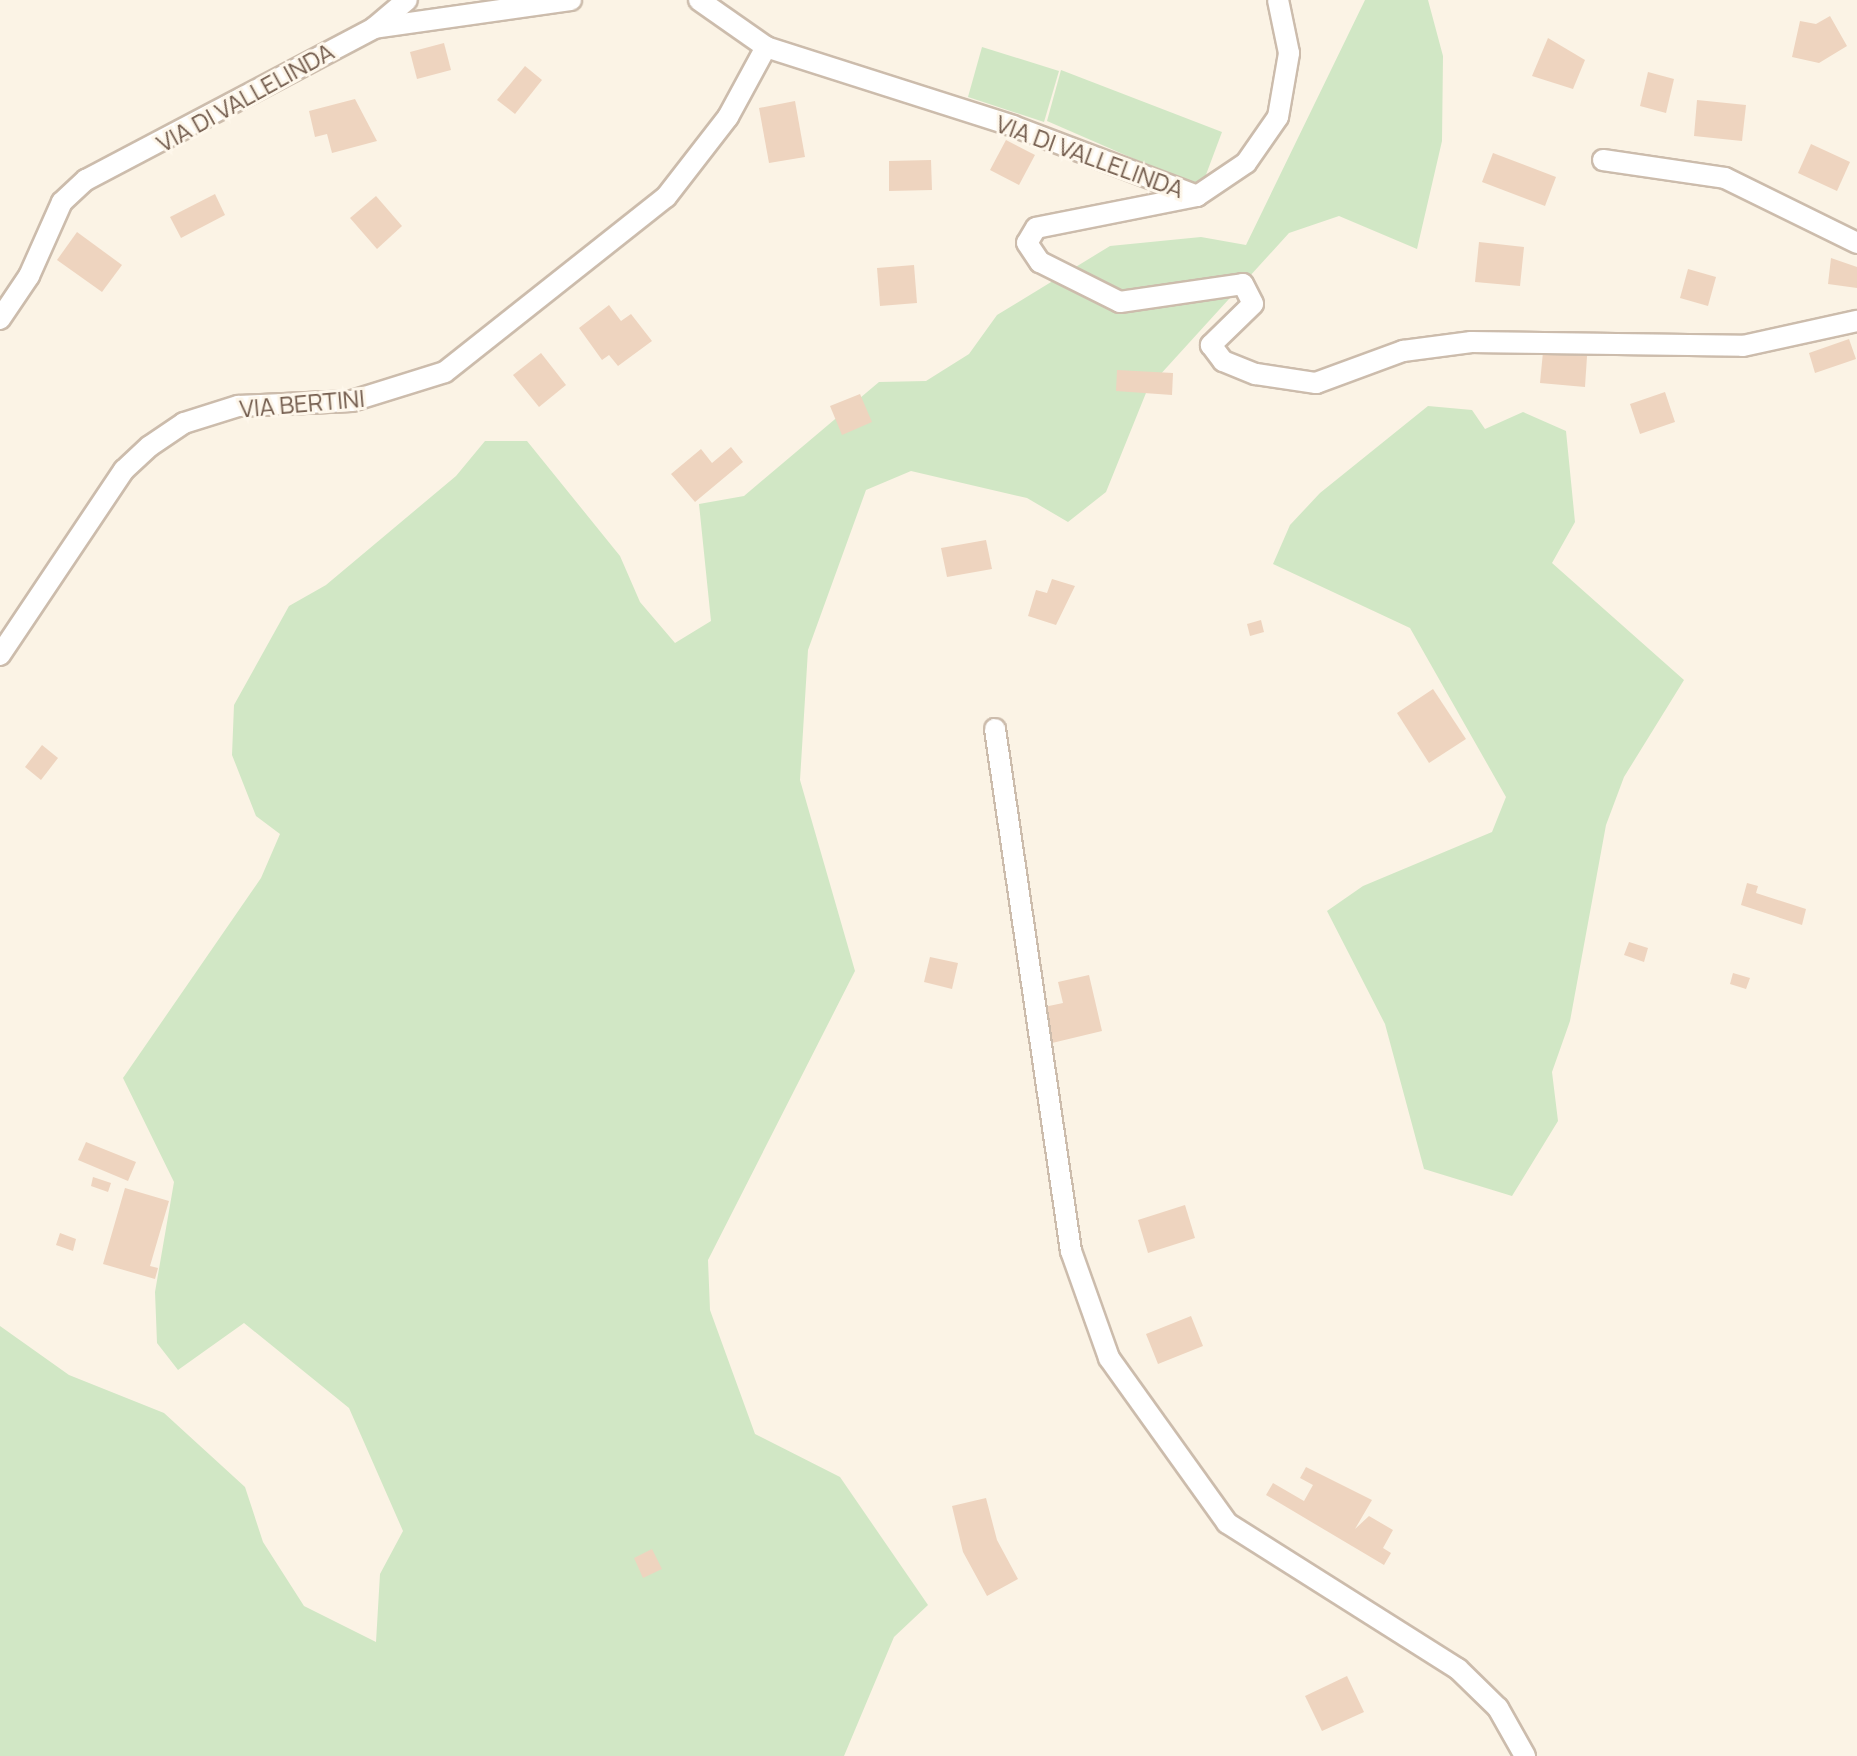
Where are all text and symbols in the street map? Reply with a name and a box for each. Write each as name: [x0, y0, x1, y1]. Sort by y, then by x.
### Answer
street label: VIA DI VALLELINDA: [151, 36, 339, 158]
street label: VIA DI VALLELINDA: [992, 109, 1188, 203]
street label: VIA BERTINI: [238, 383, 366, 423]

